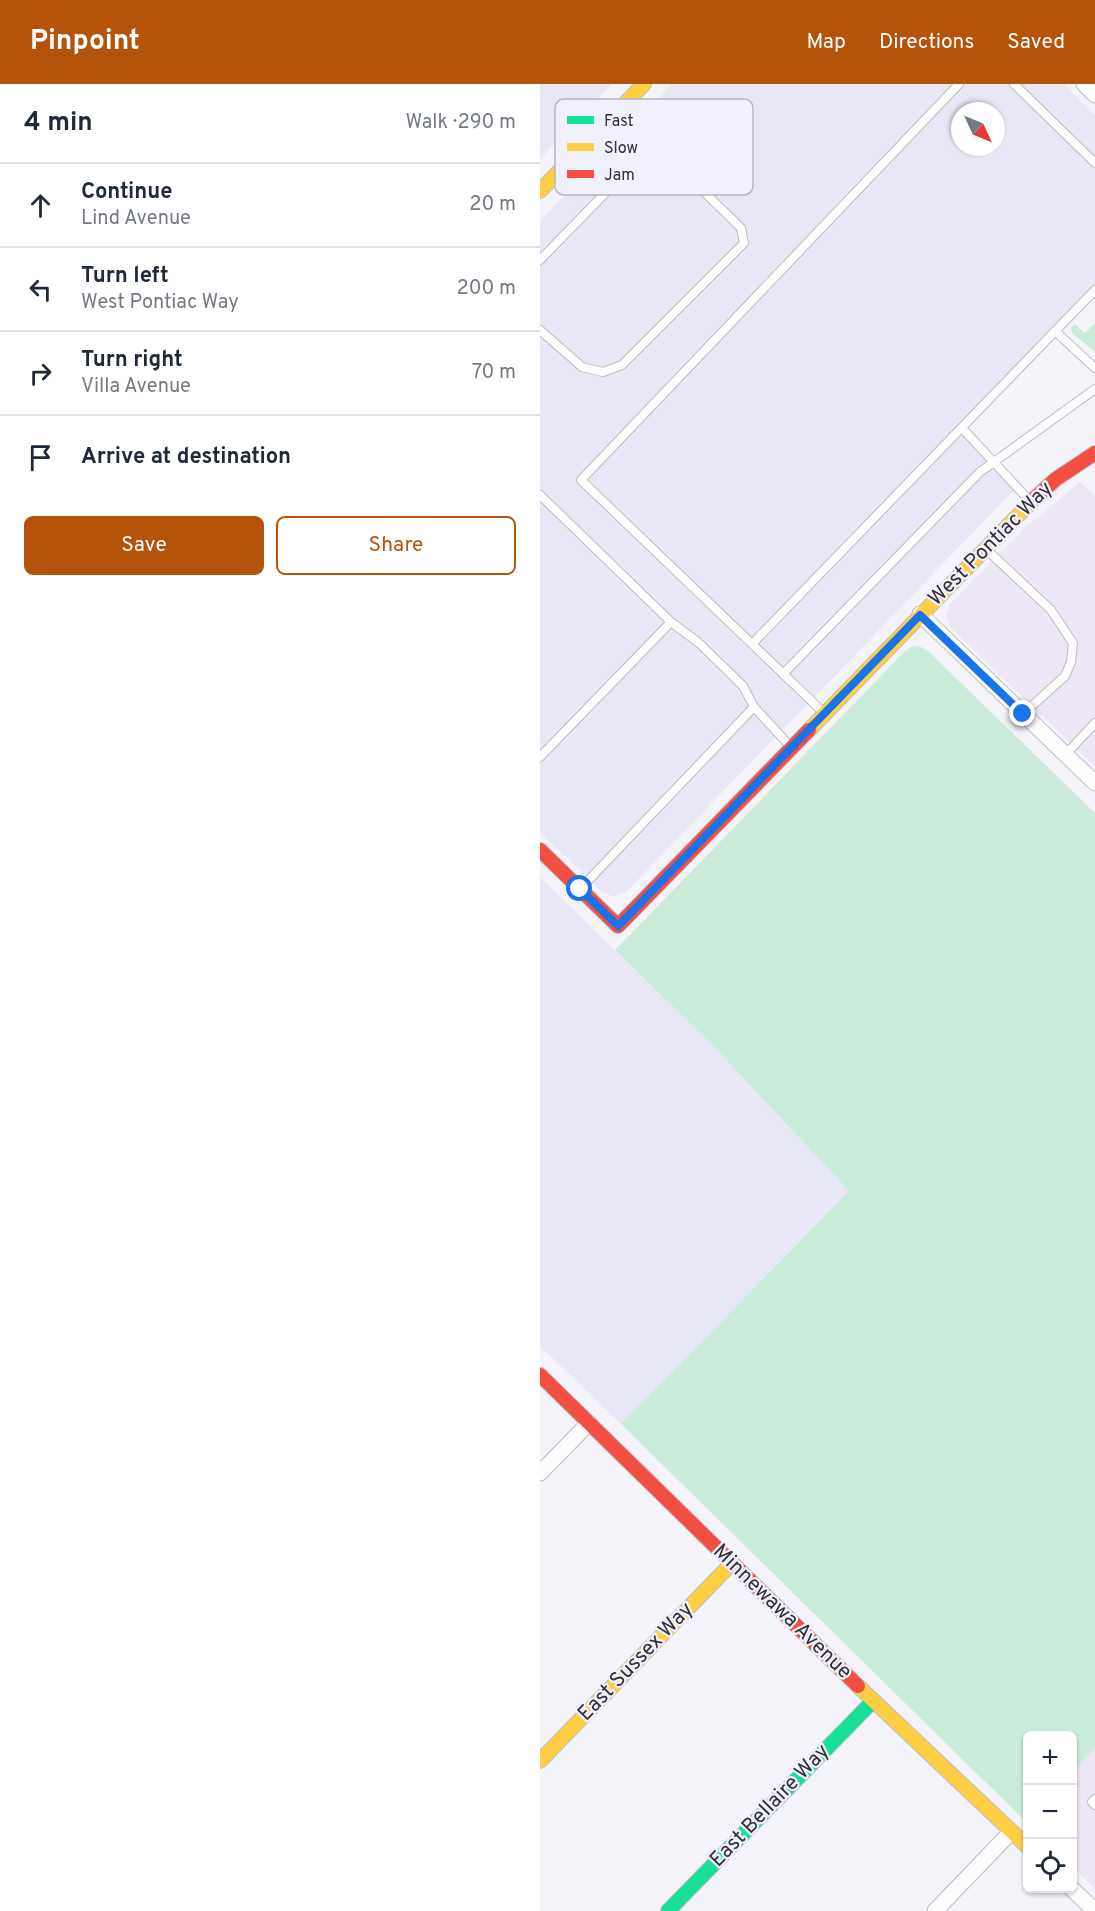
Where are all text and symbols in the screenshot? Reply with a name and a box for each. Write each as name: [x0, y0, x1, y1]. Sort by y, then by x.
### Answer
text: Pinpoint: [30, 24, 140, 60]
text: Map: [806, 29, 846, 56]
text: Directions: [879, 29, 974, 56]
text: Saved: [1007, 29, 1065, 56]
legend: [555, 99, 753, 195]
north arrow: [951, 102, 1005, 156]
text: 4 min: [24, 107, 93, 140]
text: Walk · 290 m: [405, 110, 516, 136]
text: Fast: [604, 112, 634, 132]
text: Slow: [604, 139, 638, 159]
text: Jam: [604, 166, 635, 186]
text: Continue: [81, 179, 172, 206]
icon: ahead: [24, 189, 57, 222]
text: 20 m: [469, 192, 516, 218]
text: Lind Avenue: [81, 206, 191, 232]
text: Turn left: [81, 263, 169, 290]
icon: left: [24, 273, 57, 306]
text: 200 m: [457, 276, 516, 302]
text: West Pontiac Way: [81, 290, 239, 316]
text: Turn right: [81, 347, 183, 374]
icon: right: [24, 357, 57, 390]
text: 70 m: [472, 360, 516, 386]
text: Villa Avenue: [81, 374, 191, 400]
icon: arrive: [24, 441, 57, 474]
text: Arrive at destination: [81, 444, 291, 471]
street label: West Pontiac Way: [923, 476, 1059, 612]
button: Save: [24, 516, 264, 575]
button: Share: [276, 516, 516, 575]
route end: [1009, 700, 1035, 726]
route start: [566, 875, 592, 901]
street label: Minnewawa Avenue: [707, 1539, 857, 1685]
street label: East Sussex Way: [572, 1597, 700, 1727]
map controls: [1023, 1731, 1077, 1893]
button: +: [1023, 1731, 1077, 1785]
street label: East Bellaire Way: [704, 1739, 836, 1873]
button: −: [1023, 1785, 1077, 1839]
button: locate: [1023, 1839, 1077, 1893]

